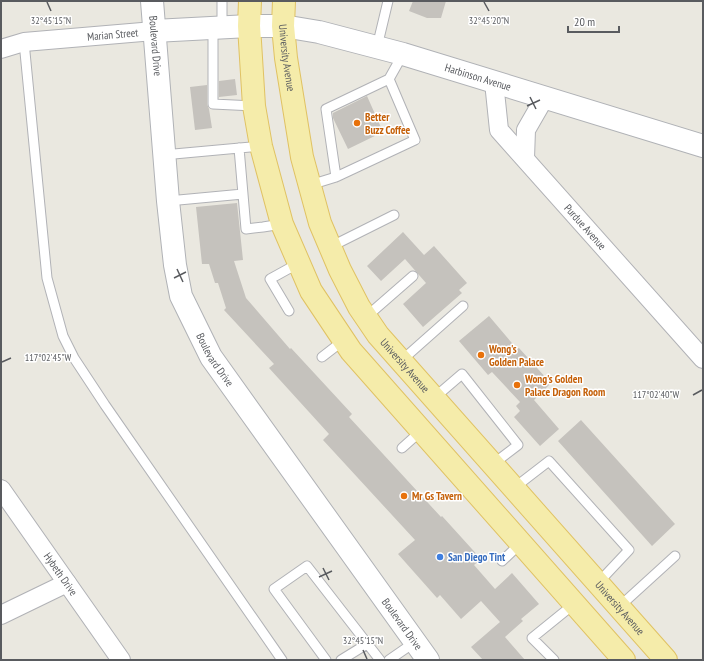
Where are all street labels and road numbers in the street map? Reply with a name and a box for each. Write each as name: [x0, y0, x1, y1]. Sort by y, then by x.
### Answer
street label: Boulevard Drive: [146, 15, 165, 77]
street label: University Avenue: [276, 24, 298, 93]
street label: Marian Street: [87, 25, 139, 44]
street label: Harbinson Avenue: [443, 60, 513, 94]
street label: Purdue Avenue: [561, 201, 610, 253]
street label: Boulevard Drive: [193, 331, 237, 390]
street label: University Avenue: [377, 335, 433, 396]
street label: Hybeth Drive: [41, 550, 81, 599]
street label: University Avenue: [592, 578, 648, 638]
street label: Boulevard Drive: [379, 595, 426, 653]

